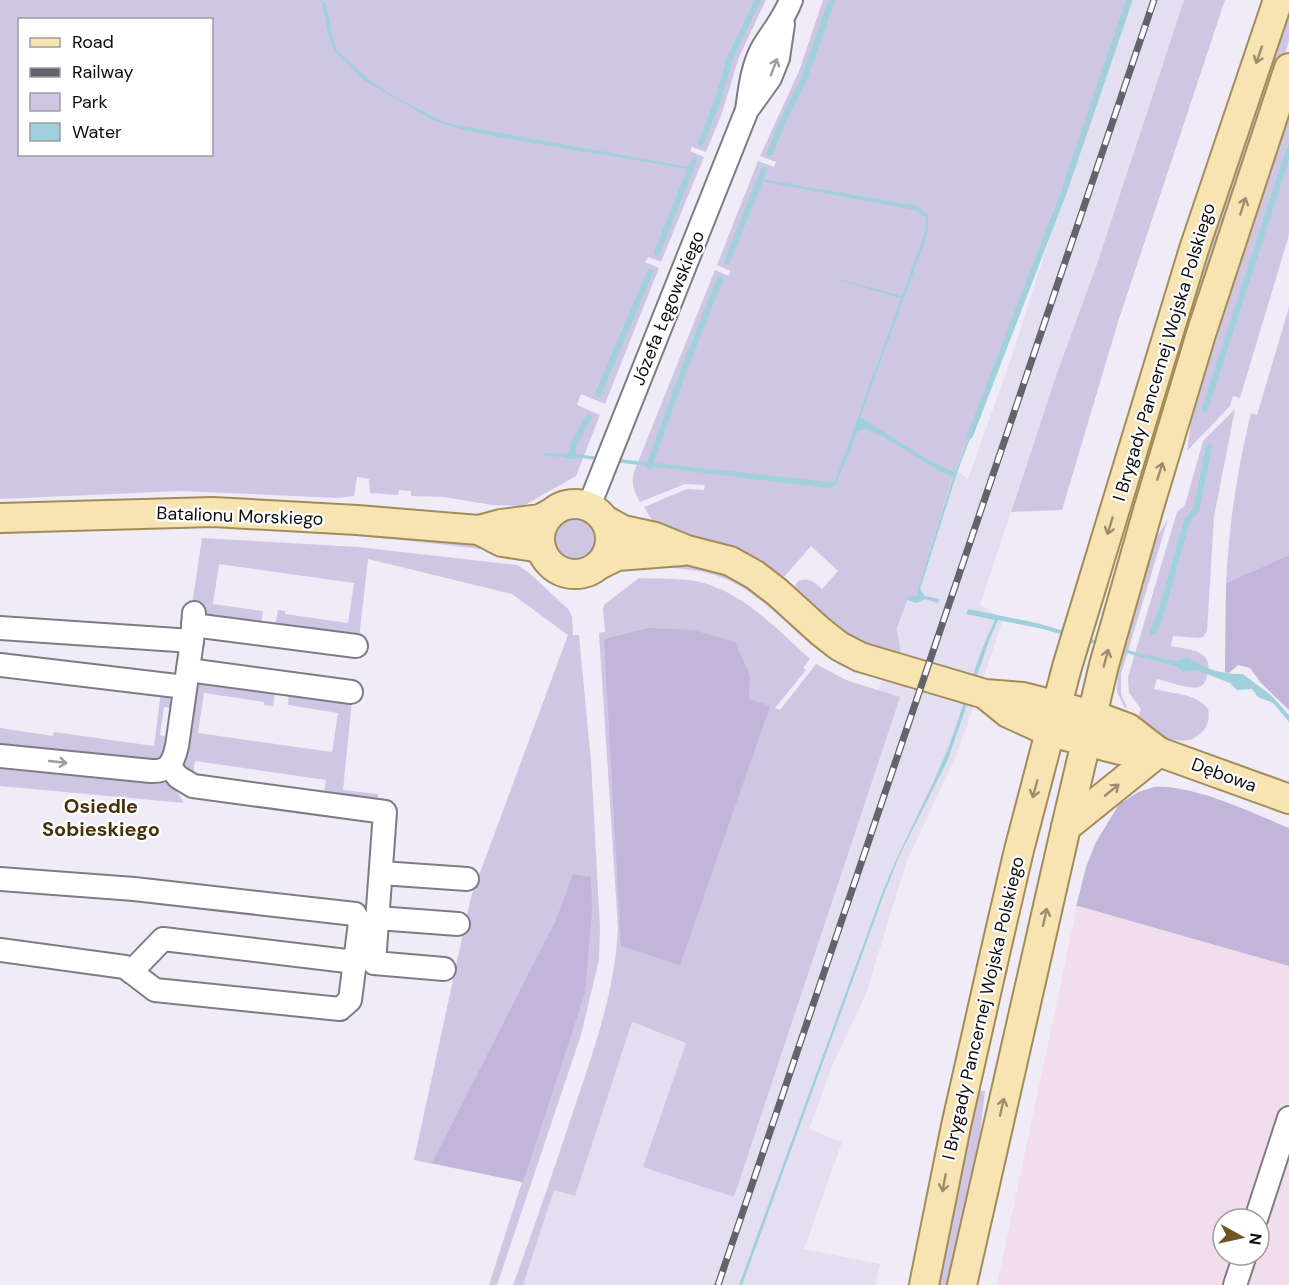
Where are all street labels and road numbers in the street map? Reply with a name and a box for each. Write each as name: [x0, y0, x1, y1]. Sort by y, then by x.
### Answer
street label: I Brygady Pancernej Wojska Polskiego: [1107, 200, 1221, 504]
street label: Józefa Łęgowskiego: [626, 227, 710, 389]
street label: Batalionu Morskiego: [156, 501, 324, 531]
street label: Dębowa: [1188, 752, 1260, 798]
street label: I Brygady Pancernej Wojska Polskiego: [936, 854, 1030, 1162]

